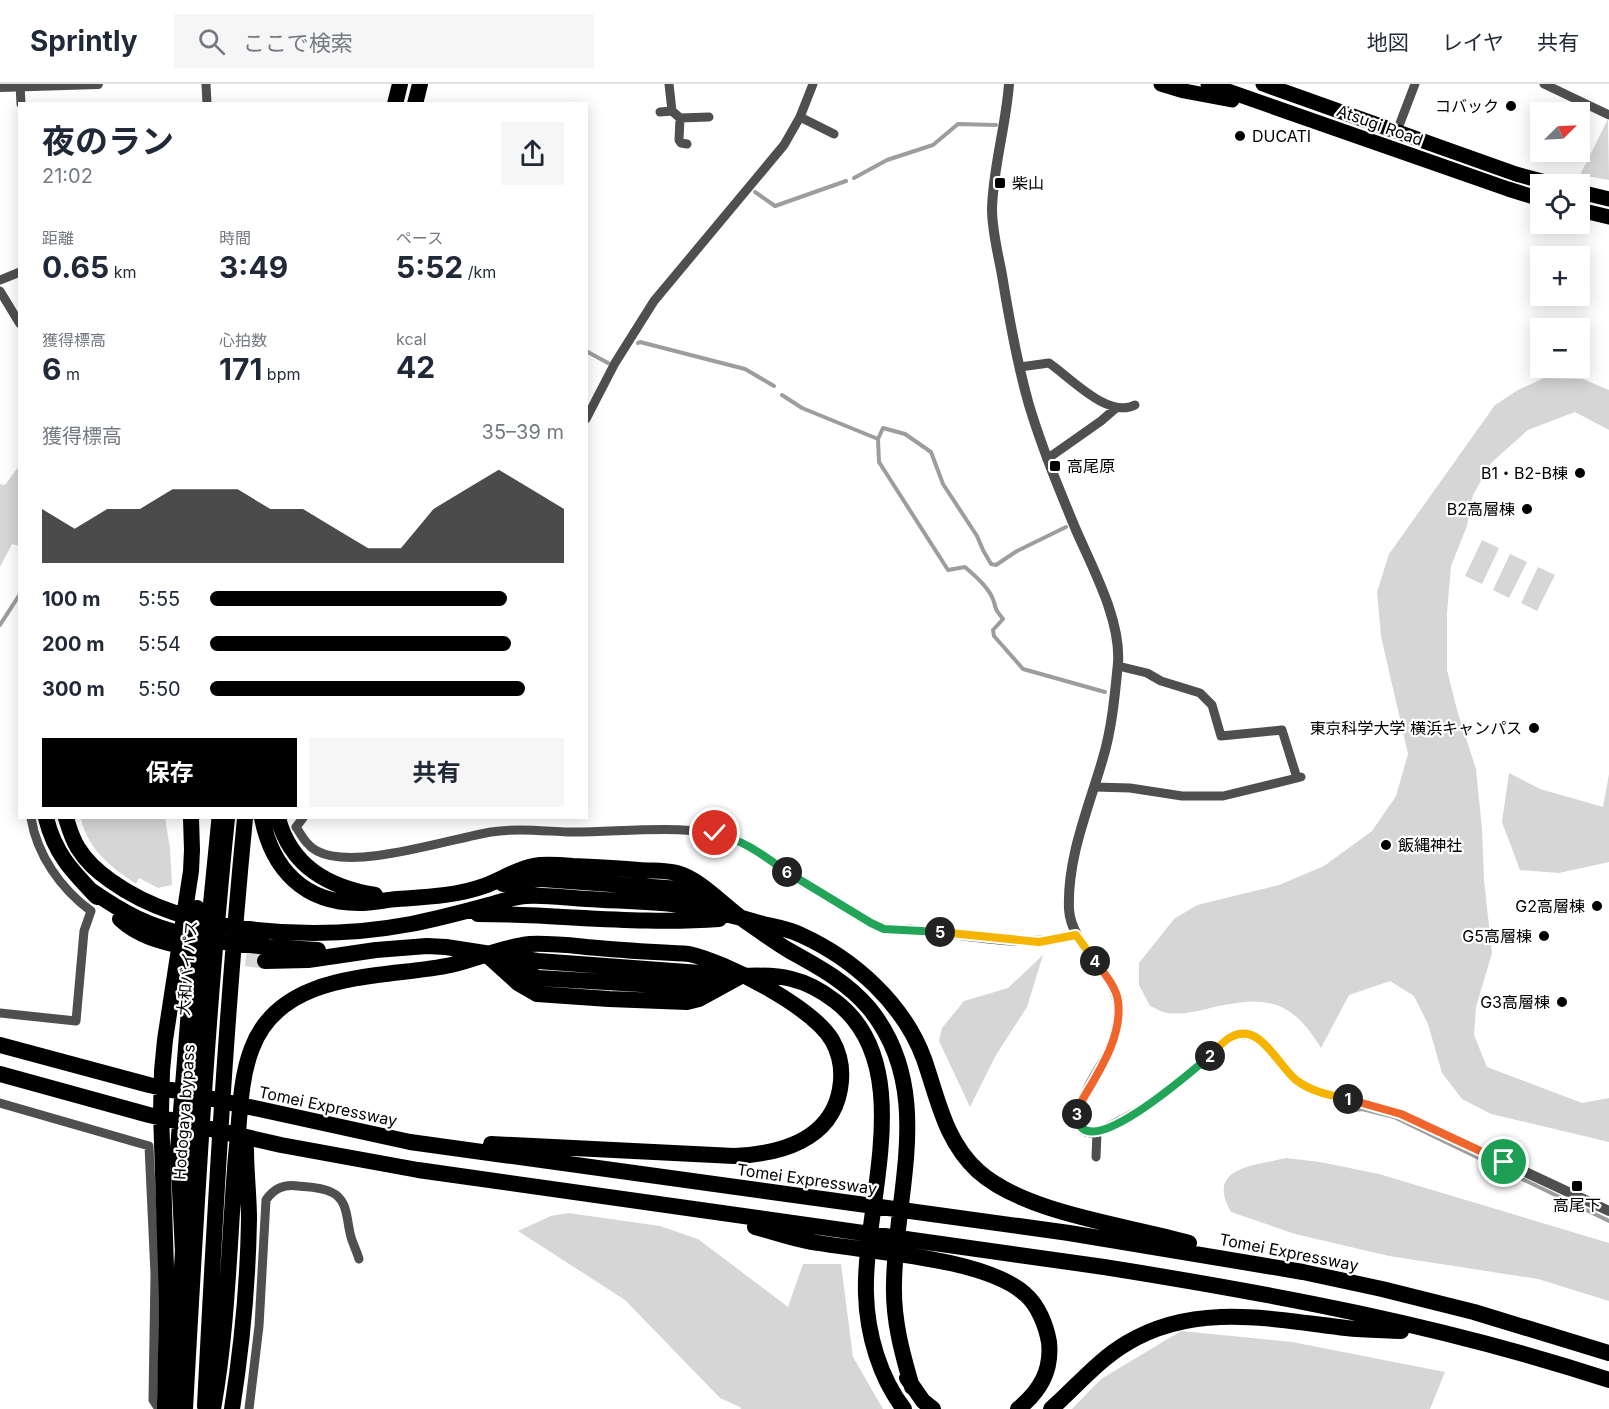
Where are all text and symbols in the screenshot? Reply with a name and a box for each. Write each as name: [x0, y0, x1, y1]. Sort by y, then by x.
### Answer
search box: [174, 14, 594, 68]
text: Sprintly: [30, 24, 138, 58]
icon: search: [195, 25, 228, 58]
text: ここで検索: [243, 30, 353, 56]
text: 地図: [1367, 30, 1409, 55]
text: レイヤ: [1442, 30, 1504, 55]
text: 共有: [1537, 30, 1579, 55]
place label: コバック: [1435, 96, 1499, 116]
marker: コバック: [1504, 99, 1518, 113]
street label: Atsugi Road: [1334, 100, 1426, 150]
north arrow: [1530, 102, 1590, 162]
map controls: [1530, 102, 1590, 378]
text: 夜のラン: [42, 121, 174, 161]
button: share: [501, 122, 564, 185]
place label: DUCATI: [1252, 126, 1311, 146]
marker: DUCATI: [1233, 129, 1247, 143]
text: 21:02: [42, 164, 93, 188]
place label: 柴山: [1012, 173, 1044, 193]
button: locate: [1530, 174, 1590, 234]
marker: 柴山: [993, 176, 1007, 190]
text: 距離: [42, 228, 74, 248]
text: 時間: [219, 228, 251, 248]
text: ペース: [396, 228, 443, 248]
button: +: [1530, 246, 1590, 306]
text: 0.65: [42, 249, 109, 285]
text: 3:49: [219, 249, 288, 285]
text: 5:52: [396, 249, 463, 285]
text: km: [109, 262, 136, 282]
text: /km: [463, 262, 496, 282]
button: −: [1530, 318, 1590, 378]
text: kcal: [396, 329, 427, 349]
text: 獲得標高: [42, 330, 106, 350]
text: 心拍数: [219, 330, 267, 350]
text: 42: [396, 349, 435, 385]
text: 6: [42, 351, 61, 387]
text: 171: [219, 351, 262, 387]
text: m: [61, 364, 80, 384]
text: bpm: [262, 364, 300, 384]
text: 35–39 m: [482, 420, 564, 444]
text: 獲得標高: [42, 424, 122, 448]
place label: 高尾原: [1067, 456, 1115, 476]
marker: 高尾原: [1048, 459, 1062, 473]
place label: B1・B2-B棟: [1481, 463, 1568, 483]
marker: B1・B2-B棟: [1573, 466, 1587, 480]
place label: B2高層棟: [1447, 499, 1515, 519]
marker: B2高層棟: [1520, 502, 1534, 516]
text: 100 m: [42, 587, 101, 611]
text: 5:55: [138, 587, 180, 611]
text: 200 m: [42, 632, 105, 656]
text: 5:54: [138, 632, 181, 656]
text: 300 m: [42, 677, 105, 701]
text: 5:50: [138, 677, 181, 701]
place label: 東京科学大学 横浜キャンパス: [1309, 718, 1522, 738]
marker: 東京科学大学 横浜キャンパス: [1527, 721, 1541, 735]
button: 保存: [42, 738, 297, 807]
button: 共有: [309, 738, 564, 807]
pin: [689, 807, 740, 858]
icon: check: [698, 816, 731, 849]
place label: 飯縄神社: [1398, 835, 1462, 855]
marker: 飯縄神社: [1379, 838, 1393, 852]
pin: 6: [772, 857, 802, 887]
text: 6: [782, 862, 792, 882]
place label: G2高層棟: [1515, 896, 1585, 916]
marker: G2高層棟: [1590, 899, 1604, 913]
pin: 5: [925, 917, 955, 947]
street label: 大和バイパス: [173, 919, 201, 1017]
text: 5: [935, 922, 945, 942]
place label: G5高層棟: [1462, 926, 1532, 946]
marker: G5高層棟: [1537, 929, 1551, 943]
pin: 4: [1080, 946, 1110, 976]
text: 4: [1090, 951, 1100, 971]
place label: G3高層棟: [1480, 992, 1550, 1012]
marker: G3高層棟: [1555, 995, 1569, 1009]
pin: 2: [1195, 1041, 1225, 1071]
street label: Hodogaya bypass: [169, 1043, 199, 1181]
text: 2: [1205, 1046, 1215, 1066]
street label: Tomei Expressway: [257, 1082, 399, 1130]
pin: 1: [1333, 1084, 1363, 1114]
text: 1: [1345, 1089, 1351, 1109]
pin: 3: [1062, 1099, 1092, 1129]
text: 3: [1072, 1104, 1082, 1124]
pin: [1478, 1136, 1529, 1187]
icon: arrive: [1487, 1145, 1520, 1178]
street label: Tomei Expressway: [736, 1159, 878, 1199]
marker: 高尾下: [1570, 1179, 1584, 1193]
place label: 高尾下: [1553, 1195, 1601, 1215]
street label: Tomei Expressway: [1218, 1229, 1360, 1275]

